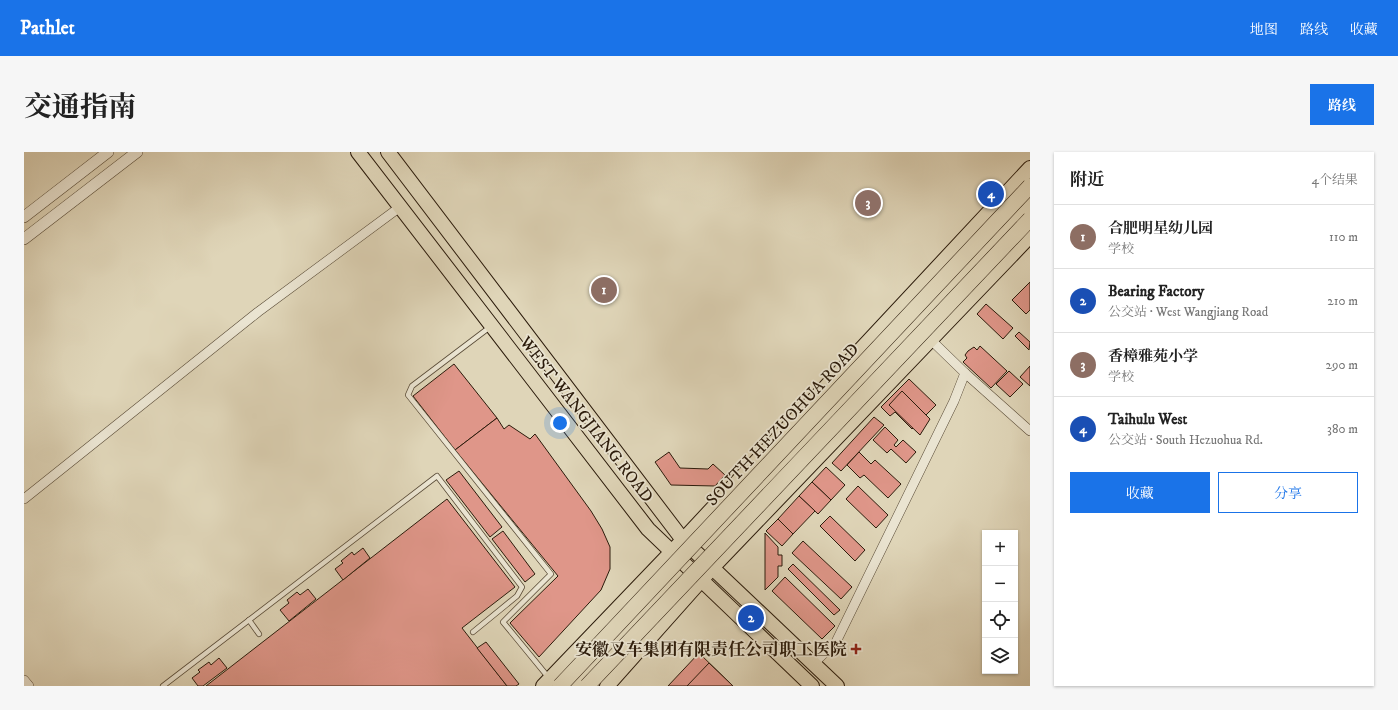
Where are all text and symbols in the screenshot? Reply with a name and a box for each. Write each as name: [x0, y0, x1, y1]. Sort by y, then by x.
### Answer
text: Pathlet: [20, 17, 75, 40]
text: 地图: [1250, 21, 1278, 39]
text: 路线: [1300, 21, 1328, 39]
text: 收藏: [1350, 21, 1378, 39]
button: 路线: [1310, 84, 1374, 125]
text: 交通指南: [24, 90, 136, 125]
text: 附近: [1070, 169, 1104, 191]
text: 4个结果: [1312, 172, 1358, 188]
pin: 4: [978, 179, 1004, 209]
pin: 3: [855, 188, 881, 218]
text: 合肥明星幼儿园: [1108, 219, 1213, 238]
text: 1: [1081, 229, 1085, 245]
text: 110 m: [1329, 229, 1358, 245]
text: 学校: [1108, 241, 1134, 257]
pin: 1: [591, 275, 617, 305]
text: Bearing Factory: [1108, 282, 1204, 301]
text: 2: [1080, 293, 1086, 309]
text: 210 m: [1327, 293, 1358, 309]
text: 公交站 · West Wangjiang Road: [1108, 304, 1268, 320]
street label: WEST WANGJIANG ROAD: [514, 331, 658, 507]
street label: SOUTH HEZUOHUA ROAD: [701, 339, 864, 511]
text: 香樟雅苑小学: [1108, 347, 1198, 366]
text: 3: [1081, 357, 1085, 373]
text: 290 m: [1326, 357, 1358, 373]
text: 学校: [1108, 369, 1134, 385]
text: Taihulu West: [1108, 410, 1187, 429]
your location: [550, 413, 570, 433]
text: 4: [1079, 421, 1087, 437]
text: 380 m: [1327, 421, 1358, 437]
text: 公交站 · South Hezuohua Rd.: [1108, 432, 1263, 448]
button: 收藏: [1070, 472, 1210, 513]
button: 分享: [1218, 472, 1358, 513]
map controls: [982, 530, 1018, 674]
button: +: [982, 530, 1018, 566]
button: −: [982, 566, 1018, 602]
button: locate: [982, 602, 1018, 638]
pin: 2: [738, 603, 764, 633]
button: layers: [982, 638, 1018, 674]
place label: 安徽叉车集团有限责任公司职工医院: [575, 639, 847, 661]
marker: 安徽叉车集团有限责任公司职工医院: [850, 643, 862, 655]

